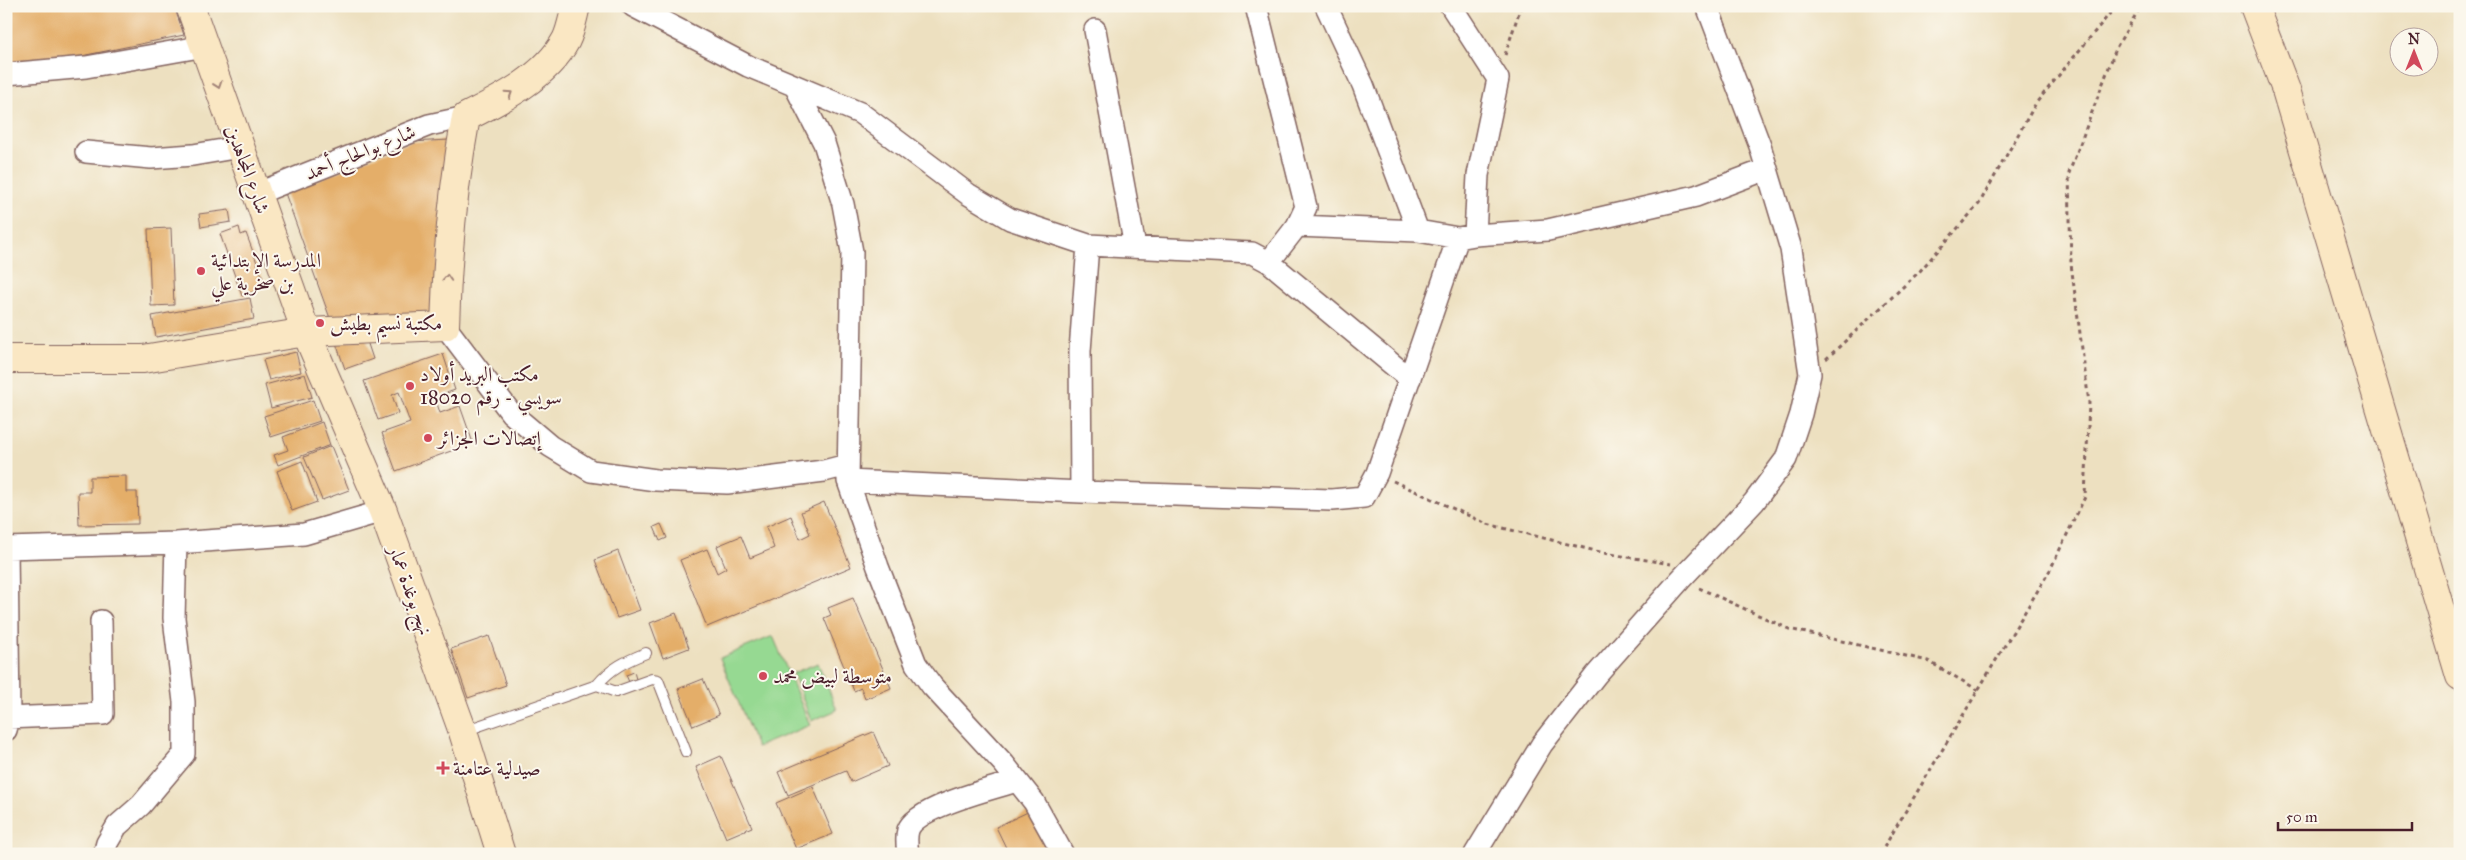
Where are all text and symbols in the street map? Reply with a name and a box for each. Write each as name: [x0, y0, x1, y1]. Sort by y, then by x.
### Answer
north arrow: [2388, 28, 2438, 78]
text: N: [2408, 31, 2420, 48]
one-way arrow: [212, 81, 222, 89]
one-way arrow: [503, 91, 513, 100]
street label: شارع بوالحاج أحمد: [300, 117, 421, 191]
street label: شارع المجاهدين: [215, 121, 275, 219]
place label: المدرسة الإبتدائية بن صخرية علي: [211, 248, 321, 303]
marker: المدرسة الإبتدائية بن صخرية علي: [195, 265, 207, 277]
one-way arrow: [441, 273, 452, 281]
place label: مكتبة نسيم بطيش: [330, 311, 442, 343]
marker: مكتبة نسيم بطيش: [314, 317, 326, 329]
place label: مكتب البريد أولاد سويسي - رقم 18020: [420, 360, 562, 416]
marker: مكتب البريد أولاد سويسي - رقم 18020: [404, 380, 416, 392]
place label: إتصالات الجزائر: [436, 426, 542, 452]
marker: إتصالات الجزائر: [422, 432, 434, 444]
street label: نهج بوغدة عمار: [377, 540, 438, 640]
place label: متوسطة لبيض محمد: [773, 664, 892, 690]
marker: متوسطة لبيض محمد: [757, 670, 769, 682]
place label: صيدلية عتامنة: [453, 756, 541, 780]
marker: صيدلية عتامنة: [437, 762, 449, 774]
scale bar: [2278, 800, 2412, 832]
text: 50 m: [2286, 808, 2318, 826]

